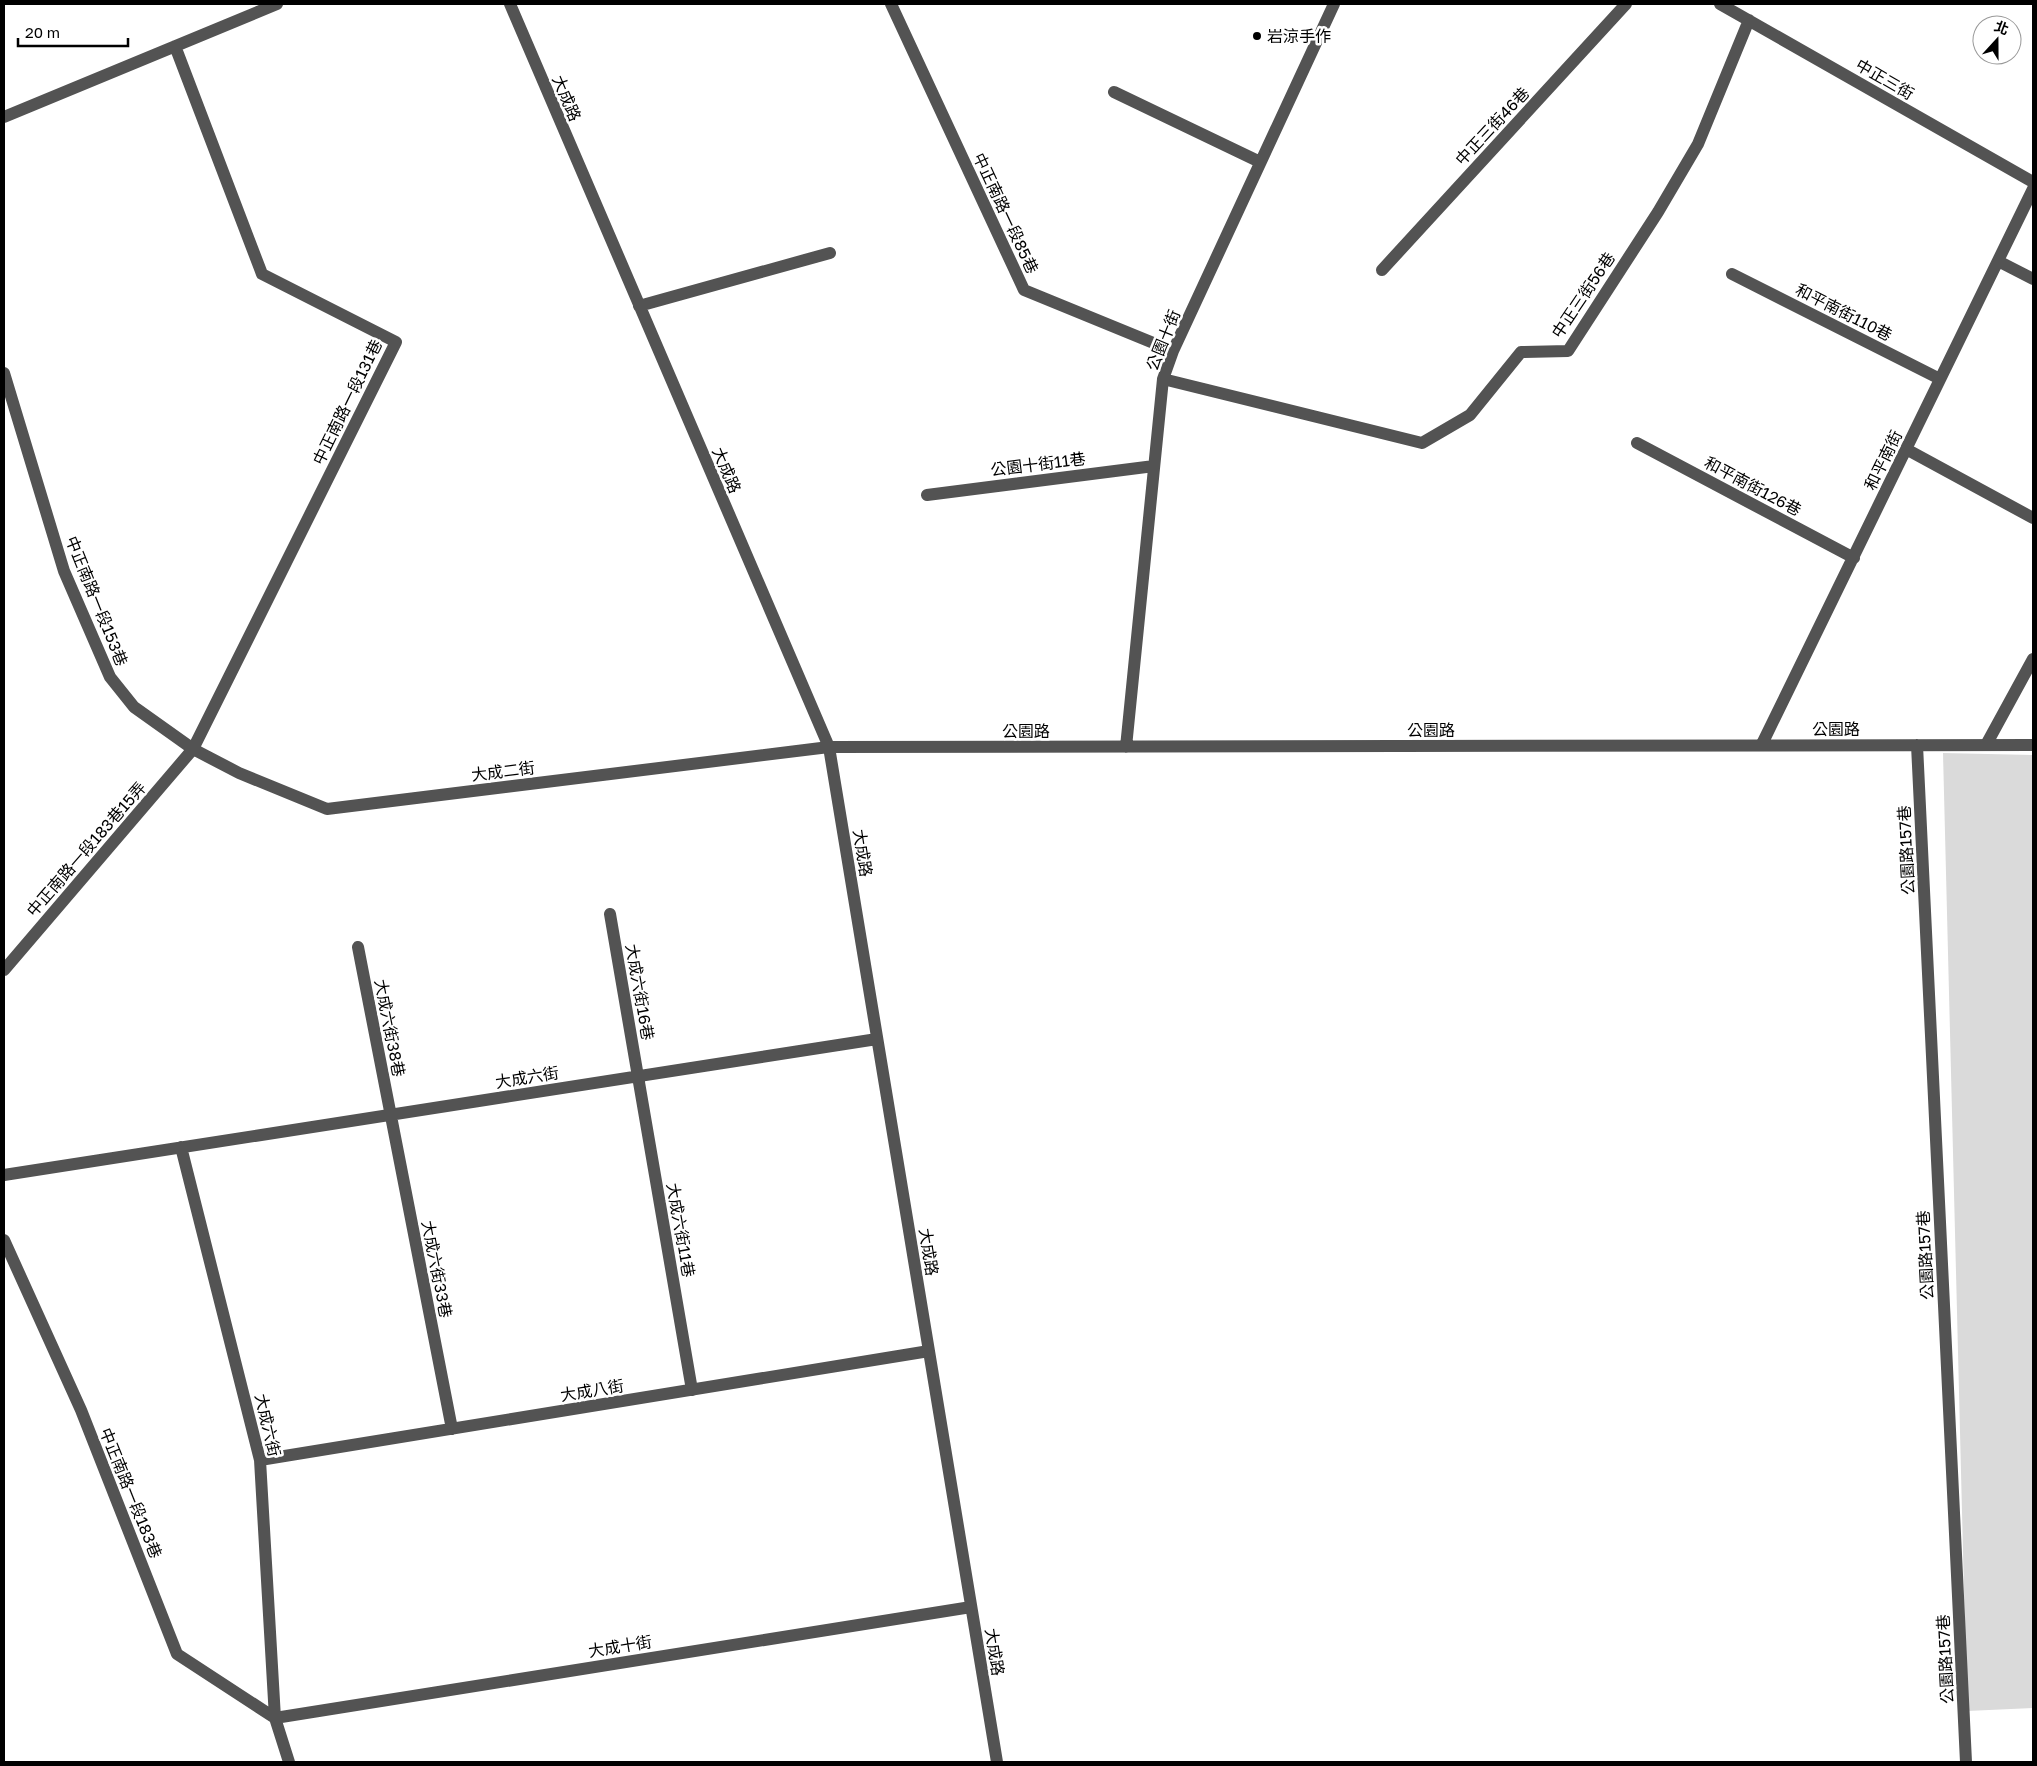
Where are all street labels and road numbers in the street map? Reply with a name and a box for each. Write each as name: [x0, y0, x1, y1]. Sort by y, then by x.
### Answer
street label: 中正三街: [1852, 54, 1918, 104]
street label: 大成路: [548, 72, 586, 124]
street label: 中正三街46巷: [1451, 83, 1533, 169]
street label: 中正南路一段85巷: [969, 149, 1043, 277]
street label: 中正三街56巷: [1547, 248, 1619, 342]
street label: 和平南街110巷: [1792, 279, 1896, 345]
street label: 公園十街: [1142, 307, 1184, 373]
street label: 中正南路一段131巷: [308, 336, 386, 468]
street label: 和平南街: [1860, 427, 1906, 493]
street label: 大成路: [708, 444, 746, 496]
street label: 公園十街11巷: [989, 448, 1087, 480]
street label: 和平南街126巷: [1701, 452, 1805, 520]
street label: 中正南路一段153巷: [62, 533, 132, 669]
street label: 公園路: [1812, 719, 1860, 739]
street label: 公園路: [1407, 720, 1455, 740]
street label: 公園路: [1002, 721, 1050, 741]
street label: 大成二街: [470, 757, 536, 785]
street label: 中正南路一段183巷15弄: [22, 778, 150, 920]
street label: 公園路157巷: [1894, 805, 1918, 895]
street label: 大成路: [849, 828, 877, 878]
street label: 大成六街16巷: [622, 942, 658, 1042]
street label: 大成六街38巷: [371, 977, 409, 1079]
street label: 大成六街: [494, 1062, 560, 1092]
street label: 大成六街11巷: [663, 1181, 699, 1279]
street label: 公園路157巷: [1913, 1210, 1937, 1300]
street label: 大成六街33巷: [418, 1219, 456, 1319]
street label: 大成路: [915, 1227, 943, 1277]
street label: 大成八街: [559, 1375, 625, 1405]
street label: 大成六街: [251, 1392, 285, 1458]
street label: 中正南路一段183巷: [96, 1425, 166, 1561]
street label: 公園路157巷: [1933, 1614, 1957, 1704]
street label: 大成路: [981, 1627, 1009, 1677]
street label: 大成十街: [587, 1631, 653, 1661]

